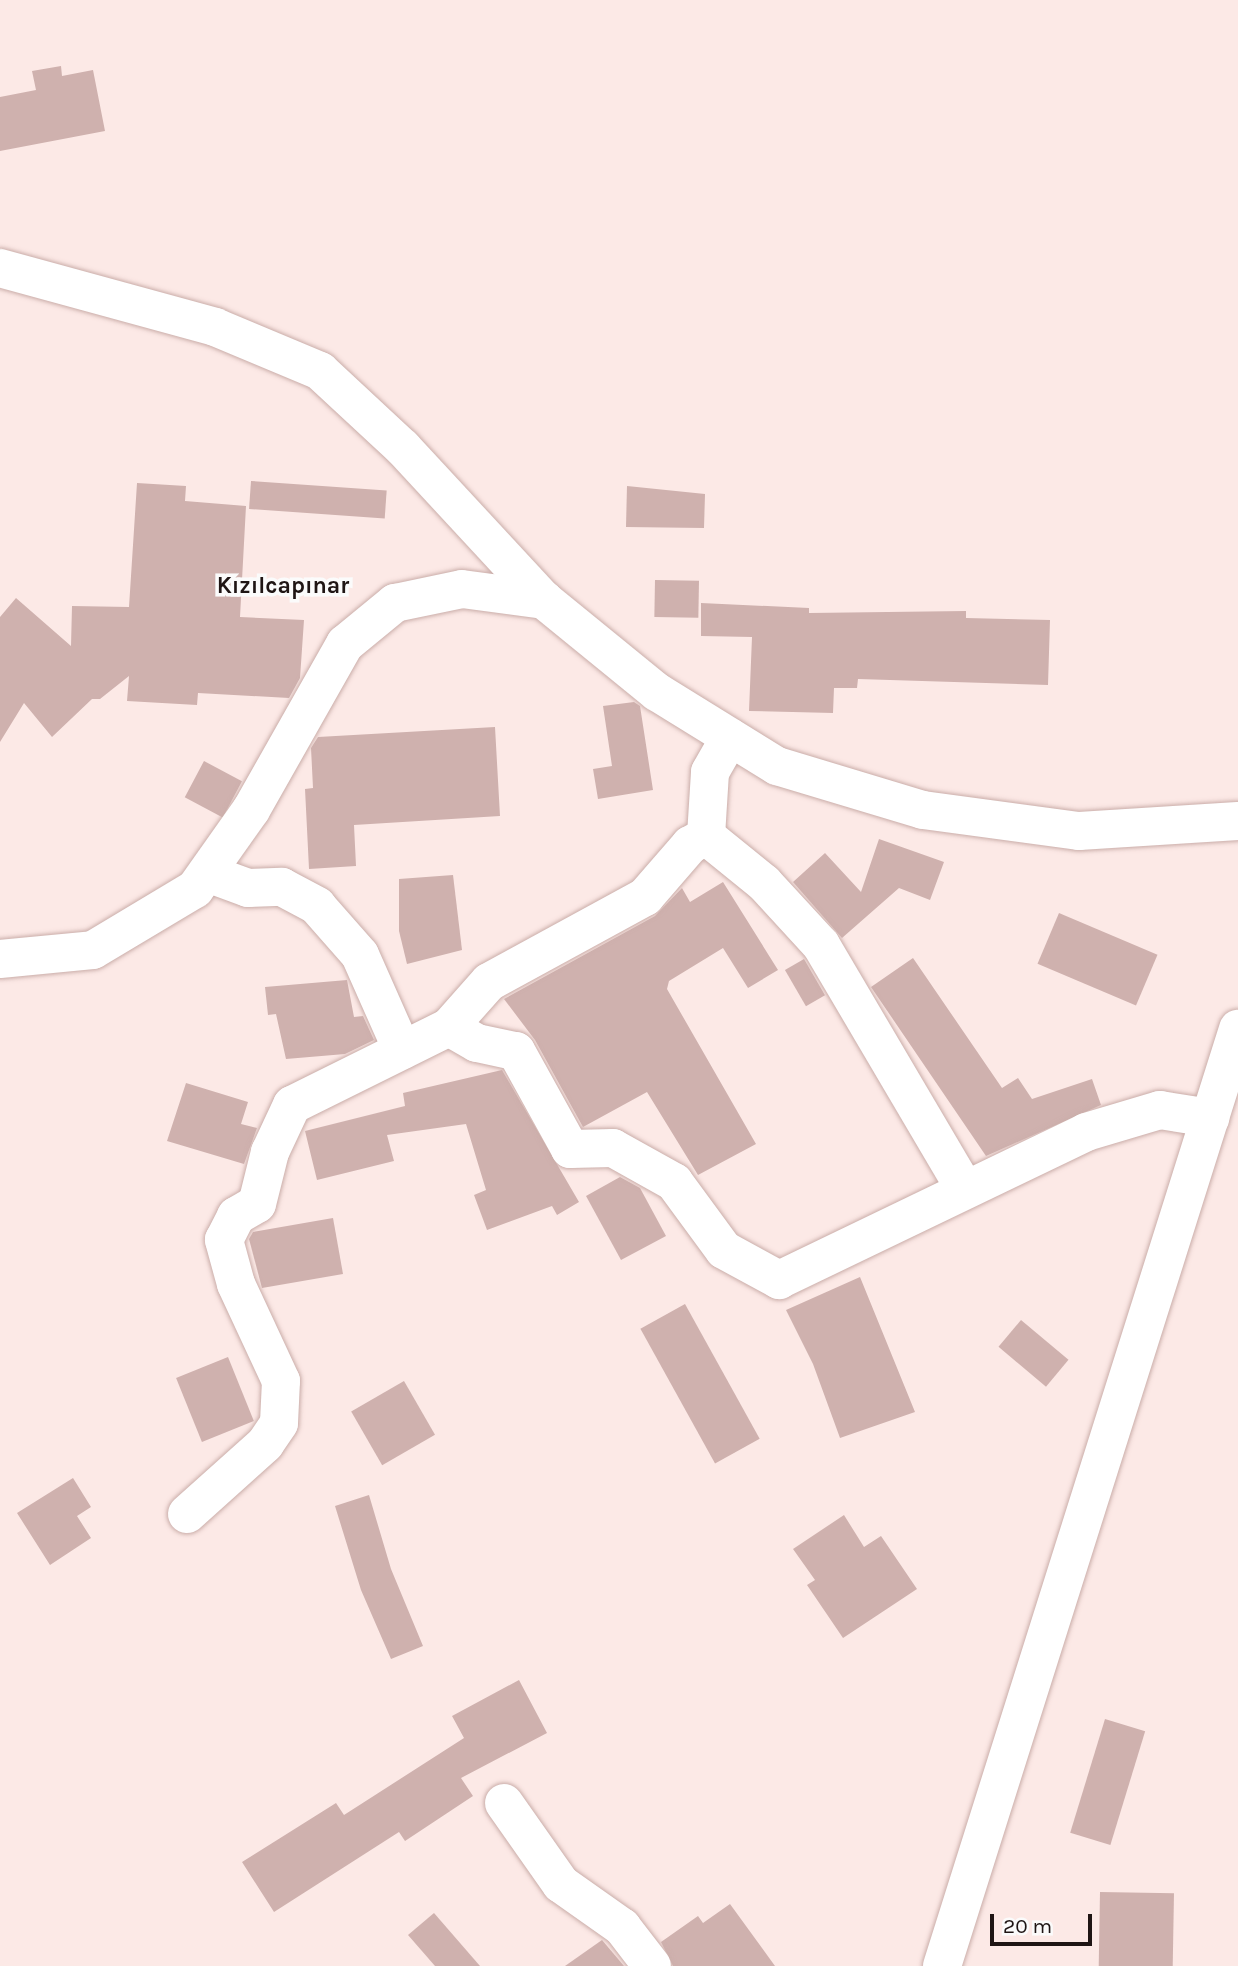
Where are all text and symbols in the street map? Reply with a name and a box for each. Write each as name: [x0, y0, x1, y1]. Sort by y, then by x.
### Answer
district label: Kızılcapınar: [217, 572, 349, 600]
scale bar: [993, 1899, 1094, 1943]
text: 20 m: [1003, 1914, 1052, 1938]

